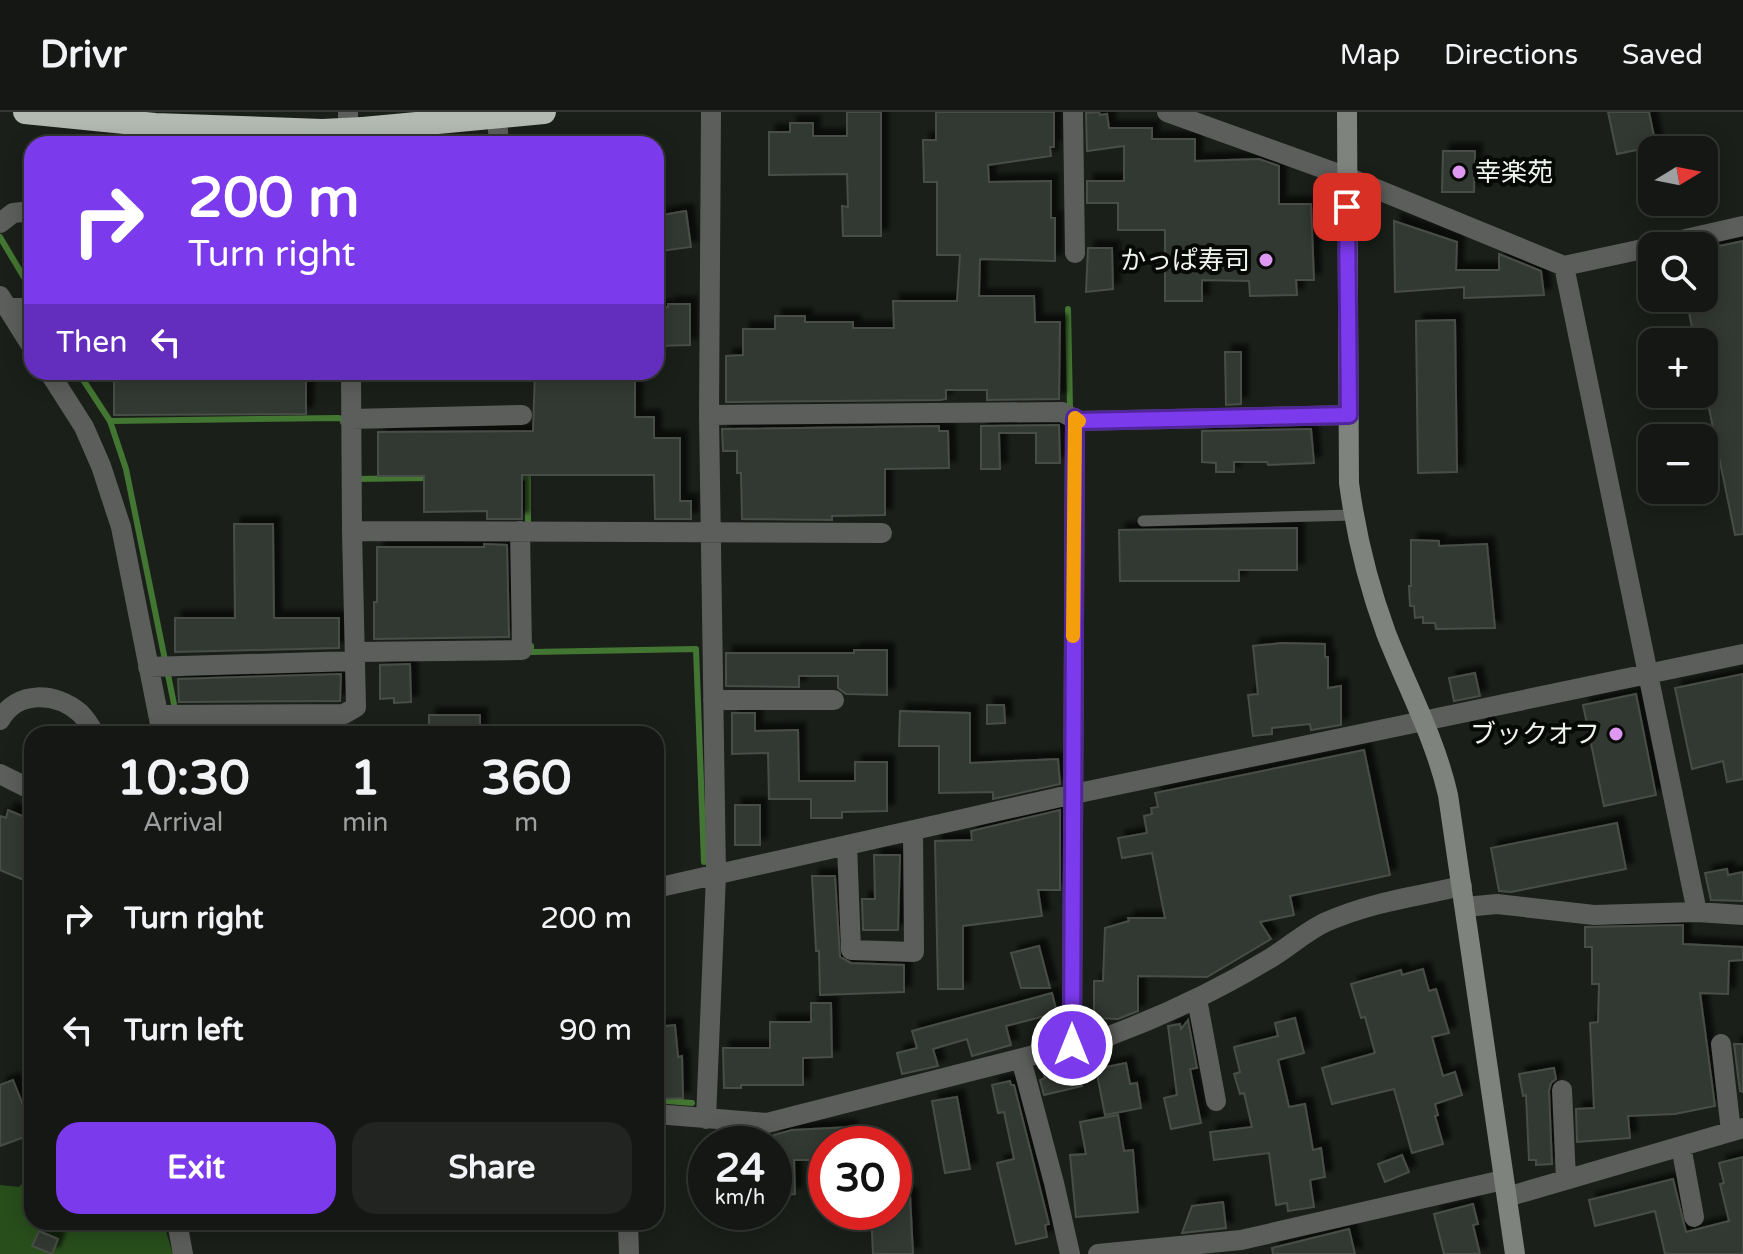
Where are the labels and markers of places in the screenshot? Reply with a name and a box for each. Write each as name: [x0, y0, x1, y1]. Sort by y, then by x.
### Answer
place label: 幸楽苑: [1475, 157, 1553, 188]
marker: 幸楽苑: [1450, 163, 1468, 181]
pin: [1313, 173, 1381, 241]
place label: かっぱ寿司: [1120, 245, 1250, 276]
marker: かっぱ寿司: [1257, 251, 1275, 269]
place label: ブックオフ: [1470, 719, 1600, 750]
marker: ブックオフ: [1607, 725, 1625, 743]

